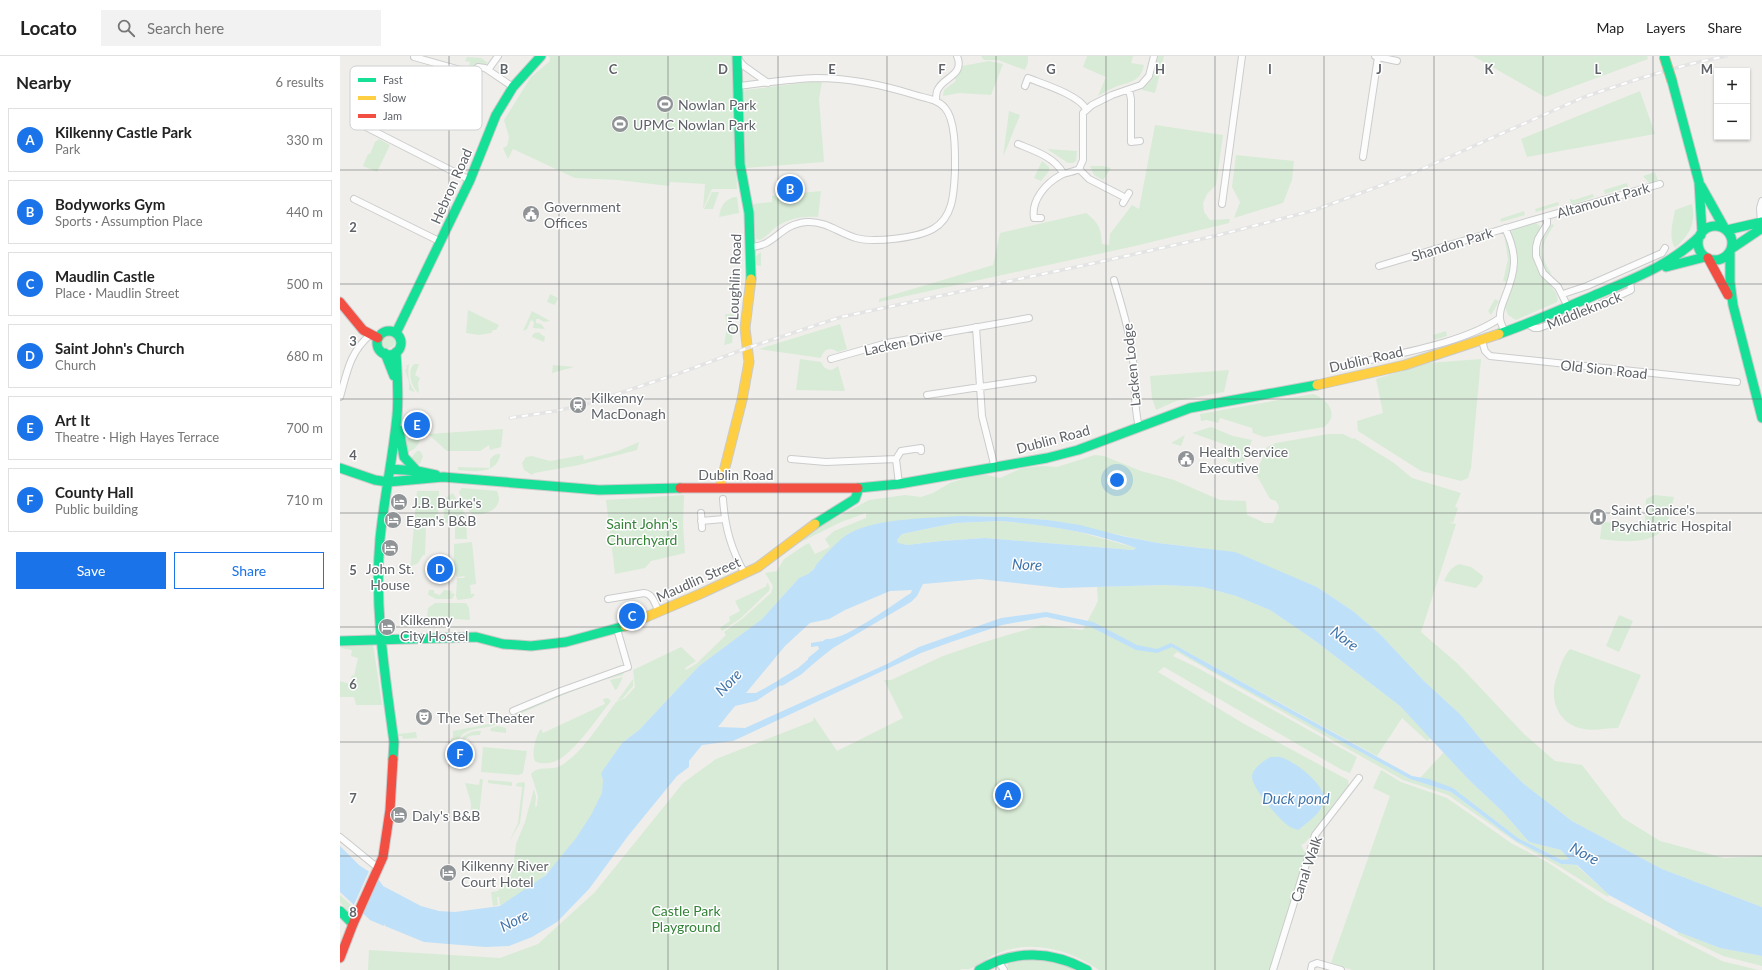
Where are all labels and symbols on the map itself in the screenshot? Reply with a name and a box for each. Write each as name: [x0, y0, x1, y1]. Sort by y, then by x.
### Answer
text: B: [500, 61, 509, 77]
text: C: [609, 61, 618, 77]
text: D: [718, 61, 728, 77]
text: E: [828, 61, 836, 77]
text: F: [938, 61, 946, 77]
text: G: [1046, 61, 1056, 77]
text: H: [1155, 61, 1165, 77]
text: I: [1268, 61, 1272, 77]
text: J: [1376, 61, 1382, 77]
text: K: [1485, 61, 1495, 77]
text: L: [1595, 61, 1602, 77]
text: M: [1701, 61, 1713, 77]
legend: [350, 66, 482, 130]
text: Fast: [383, 73, 403, 86]
text: Slow: [383, 91, 407, 104]
sports icon: Nowlan Park: [655, 94, 675, 114]
place label: Nowlan Park: [678, 96, 757, 113]
text: Jam: [383, 109, 402, 122]
sports icon: UPMC Nowlan Park: [610, 114, 630, 134]
place label: UPMC Nowlan Park: [633, 116, 757, 133]
street label: Hebron Road: [427, 146, 475, 226]
pin: B: [777, 174, 803, 204]
street label: Altamount Park: [1555, 178, 1652, 221]
place label: Government Offices: [544, 198, 621, 231]
public building icon: Government Offices: [521, 204, 541, 224]
text: 2: [349, 219, 357, 235]
street label: Shandon Park: [1409, 223, 1496, 264]
street label: O'Loughlin Road: [724, 233, 744, 335]
street label: Middleknock: [1544, 287, 1625, 333]
street label: Lacken Lodge: [1118, 323, 1144, 407]
street label: Lacken Drive: [862, 325, 944, 359]
text: 3: [349, 333, 357, 349]
street label: Dublin Road: [1327, 342, 1405, 376]
street label: Old Sion Road: [1560, 356, 1648, 382]
place label: Kilkenny MacDonagh: [591, 389, 666, 422]
station icon: Kilkenny MacDonagh: [568, 395, 588, 415]
pin: E: [404, 410, 430, 440]
street label: Dublin Road: [1014, 421, 1092, 457]
place label: Health Service Executive: [1199, 443, 1288, 476]
text: 4: [349, 447, 357, 463]
public building icon: Health Service Executive: [1176, 449, 1196, 469]
street label: Dublin Road: [698, 466, 774, 483]
your location: [1107, 470, 1127, 490]
hotel icon: J.B. Burke's: [389, 492, 409, 512]
place label: J.B. Burke's: [412, 494, 482, 511]
place label: Saint Canice's Psychiatric Hospital: [1611, 501, 1732, 534]
hospital icon: Saint Canice's Psychiatric Hospital: [1588, 507, 1608, 527]
hotel icon: Egan's B&B: [383, 510, 403, 530]
place label: Egan's B&B: [406, 512, 476, 529]
park label: Saint John's Churchyard: [606, 515, 678, 548]
hotel icon: John St. House: [380, 538, 400, 558]
street label: Maudlin Street: [653, 553, 743, 605]
pin: D: [427, 554, 453, 584]
water label: Nore: [1012, 554, 1042, 574]
place label: John St. House: [366, 560, 414, 593]
text: 5: [349, 562, 357, 578]
pin: C: [619, 601, 645, 631]
place label: Kilkenny City Hostel: [400, 611, 468, 644]
hotel icon: Kilkenny City Hostel: [377, 617, 397, 637]
water label: Nore: [1328, 622, 1362, 654]
water label: Nore: [711, 665, 745, 699]
text: 6: [349, 676, 357, 692]
theatre icon: The Set Theater: [414, 707, 434, 727]
place label: The Set Theater: [437, 709, 535, 726]
pin: F: [447, 739, 473, 769]
pin: A: [995, 780, 1021, 810]
water label: Duck pond: [1262, 789, 1330, 807]
text: 7: [349, 790, 357, 806]
hotel icon: Daly's B&B: [389, 805, 409, 825]
place label: Daly's B&B: [412, 807, 480, 824]
street label: Canal Walk: [1287, 833, 1326, 904]
water label: Nore: [1567, 838, 1603, 868]
place label: Kilkenny River Court Hotel: [461, 857, 549, 890]
hotel icon: Kilkenny River Court Hotel: [438, 863, 458, 883]
park label: Castle Park Playground: [651, 902, 721, 935]
text: 8: [349, 904, 357, 920]
water label: Nore: [496, 905, 532, 935]

